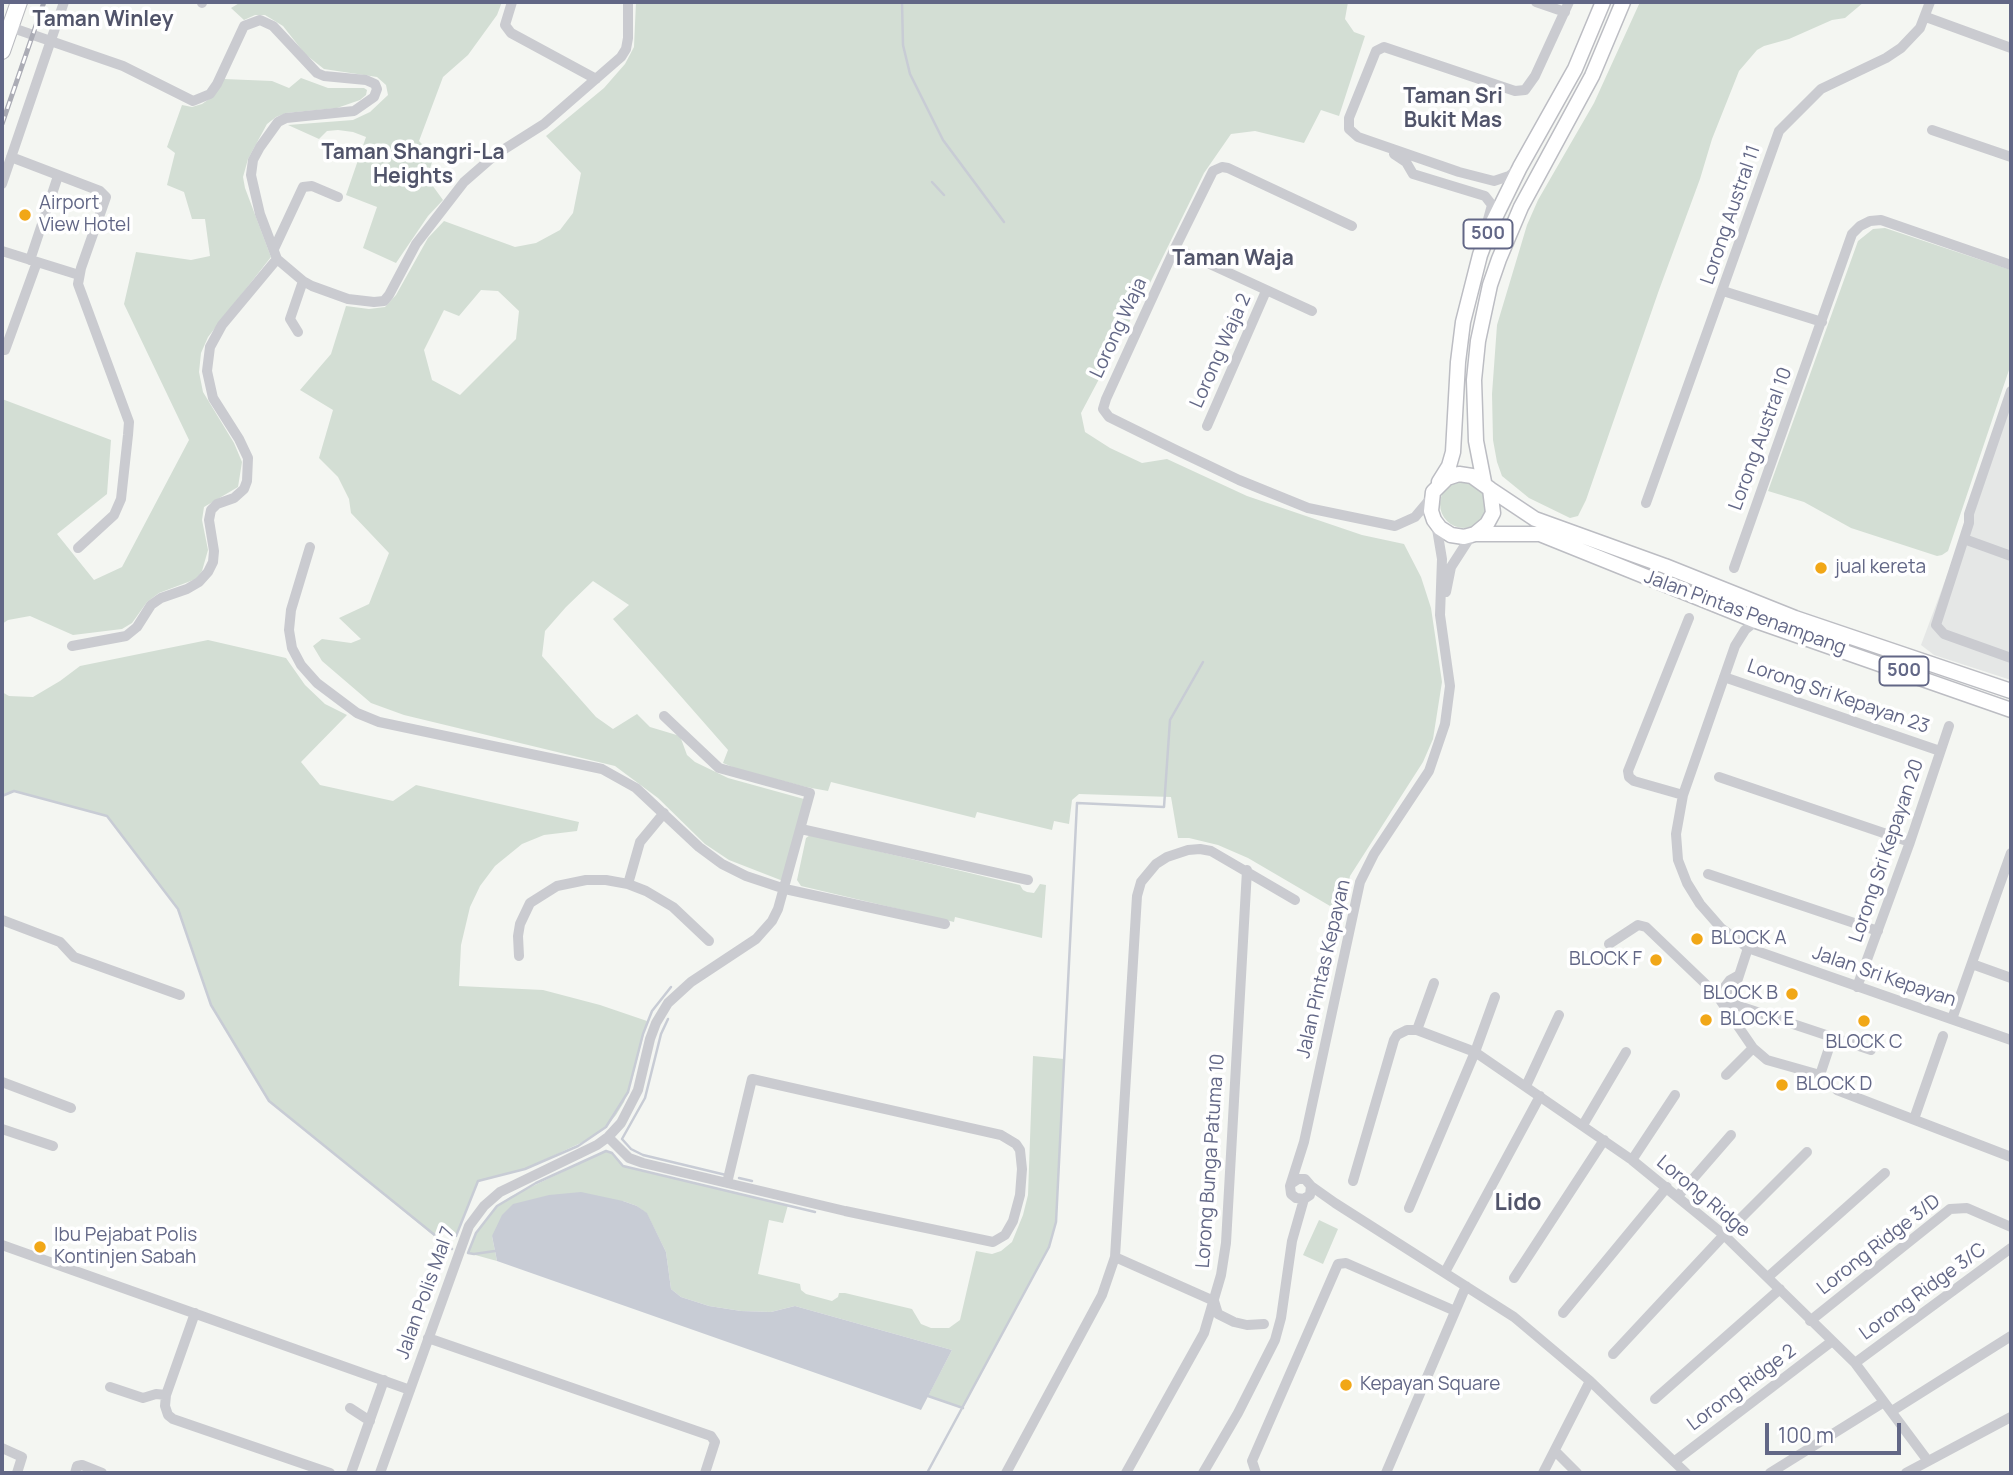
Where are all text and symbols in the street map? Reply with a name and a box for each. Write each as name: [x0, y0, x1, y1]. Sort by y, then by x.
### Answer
district label: Taman Winley: [33, 7, 173, 33]
district label: Taman Sri Bukit Mas: [1403, 84, 1503, 134]
district label: Taman Shangri-La Heights: [321, 140, 505, 190]
street label: Lorong Austral 11: [1696, 142, 1766, 288]
place label: Airport View Hotel: [39, 193, 131, 237]
marker: Airport View Hotel: [17, 207, 33, 223]
road number: 500: [1464, 220, 1512, 248]
district label: Taman Waja: [1172, 246, 1294, 272]
street label: Lorong Waja: [1086, 274, 1152, 382]
street label: Lorong Waja 2: [1186, 290, 1256, 412]
street label: Lorong Austral 10: [1725, 364, 1797, 514]
place label: jual kereta: [1835, 557, 1926, 579]
marker: jual kereta: [1813, 560, 1829, 576]
street label: Jalan Pintas Penampang: [1641, 566, 1849, 660]
street label: Lorong Sri Kepayan 23: [1744, 655, 1932, 739]
road number: 500: [1880, 656, 1928, 686]
street label: Lorong Sri Kepayan 20: [1845, 756, 1929, 946]
street label: Jalan Pintas Kepayan: [1292, 877, 1356, 1061]
place label: BLOCK A: [1711, 928, 1786, 950]
marker: BLOCK A: [1689, 931, 1705, 947]
street label: Jalan Sri Kepayan: [1809, 942, 1959, 1012]
place label: BLOCK F: [1569, 949, 1642, 971]
marker: BLOCK F: [1648, 952, 1664, 968]
place label: BLOCK B: [1703, 983, 1778, 1005]
marker: BLOCK B: [1784, 986, 1800, 1002]
place label: BLOCK E: [1720, 1009, 1794, 1031]
marker: BLOCK E: [1698, 1012, 1714, 1028]
marker: BLOCK C: [1856, 1013, 1872, 1029]
place label: BLOCK C: [1826, 1032, 1902, 1054]
street label: Lorong Bunga Patuma 10: [1192, 1053, 1230, 1269]
place label: BLOCK D: [1796, 1074, 1872, 1096]
marker: BLOCK D: [1774, 1077, 1790, 1093]
street label: Lorong Ridge: [1652, 1151, 1754, 1243]
district label: Lido: [1494, 1190, 1542, 1218]
street label: Lorong Ridge 3/D: [1813, 1190, 1945, 1300]
street label: Jalan Polis Mal 7: [392, 1224, 460, 1362]
place label: Ibu Pejabat Polis Kontinjen Sabah: [54, 1225, 197, 1269]
marker: Ibu Pejabat Polis Kontinjen Sabah: [32, 1239, 48, 1255]
street label: Lorong Ridge 3/C: [1855, 1239, 1991, 1345]
street label: Lorong Ridge 2: [1683, 1340, 1801, 1436]
place label: Kepayan Square: [1360, 1374, 1500, 1396]
marker: Kepayan Square: [1338, 1377, 1354, 1393]
scale bar: [1768, 1408, 1904, 1452]
text: 100 m: [1778, 1421, 1834, 1449]

